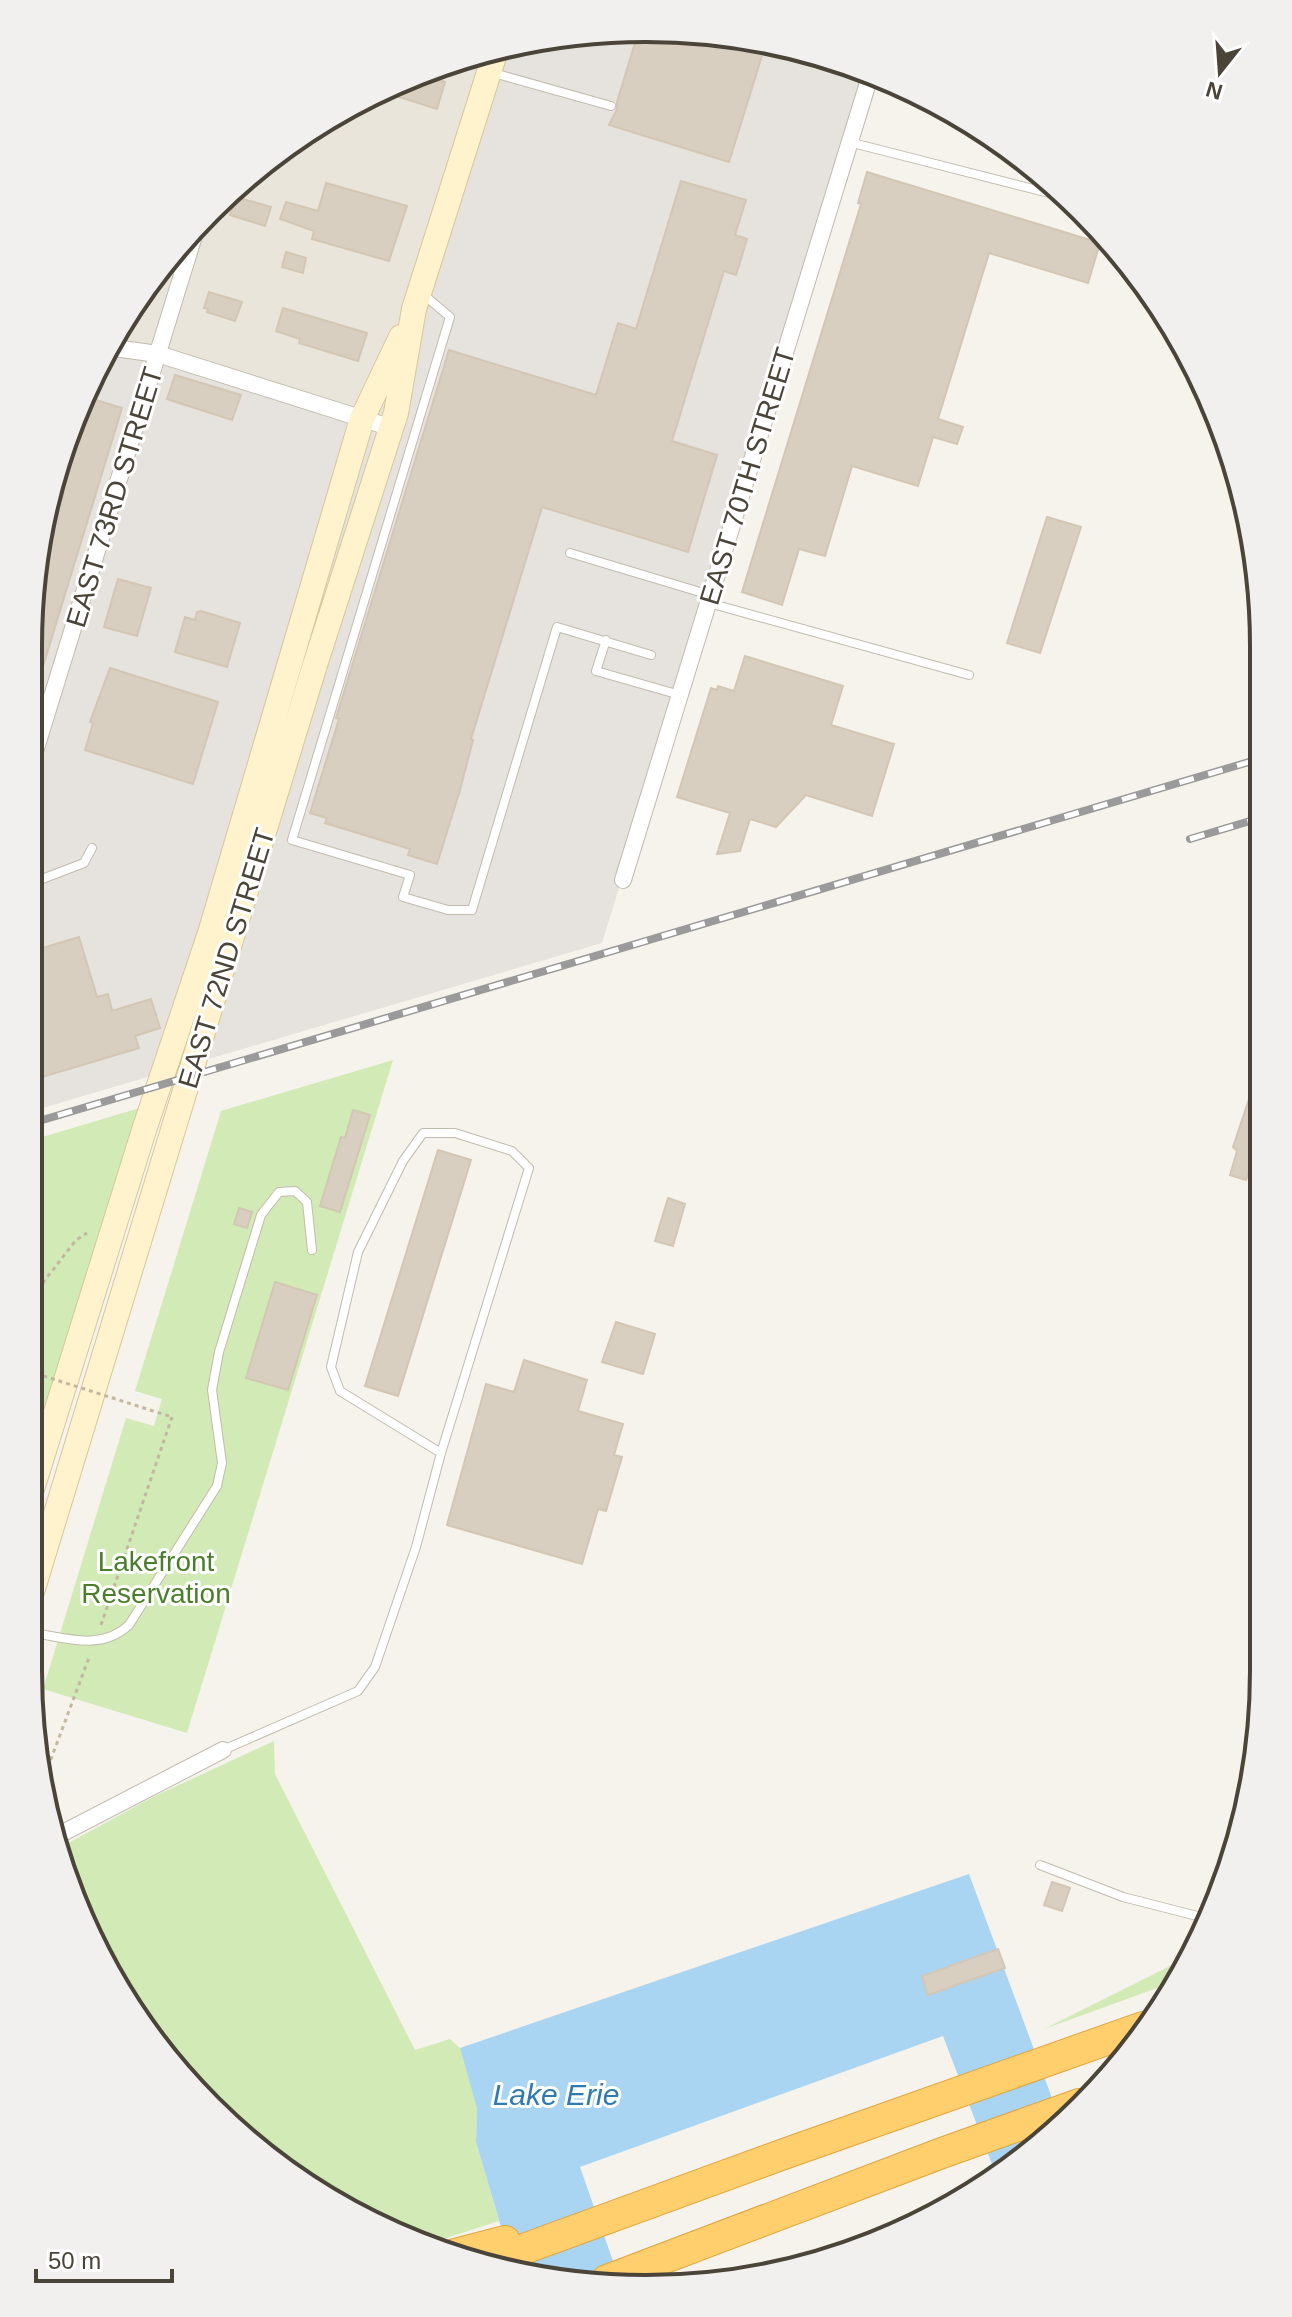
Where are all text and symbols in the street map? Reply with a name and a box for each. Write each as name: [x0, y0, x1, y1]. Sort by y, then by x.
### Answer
north arrow: [1180, 32, 1260, 112]
text: N: [1203, 76, 1226, 105]
street label: EAST 70TH STREET: [694, 344, 801, 608]
street label: EAST 73RD STREET: [60, 363, 169, 631]
street label: EAST 72ND STREET: [172, 824, 281, 1092]
park label: Lakefront Reservation: [81, 1546, 231, 1609]
water label: Lake Erie: [493, 2078, 619, 2111]
scale bar: [36, 2233, 172, 2283]
text: 50 m: [48, 2247, 101, 2274]

